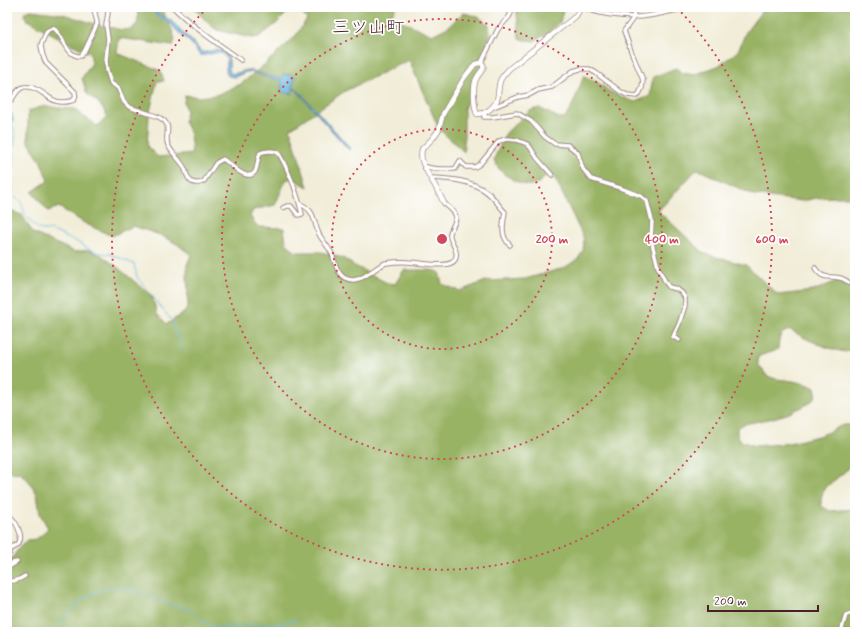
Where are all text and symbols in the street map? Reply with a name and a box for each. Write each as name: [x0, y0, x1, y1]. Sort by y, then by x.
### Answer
district label: 三ツ山町: [332, 16, 404, 40]
centre of rings: [435, 232, 449, 246]
text: 200 m: [536, 232, 569, 248]
text: 400 m: [645, 232, 679, 248]
text: 600 m: [755, 232, 789, 248]
scale bar: [708, 587, 818, 613]
text: 200 m: [714, 594, 747, 610]

